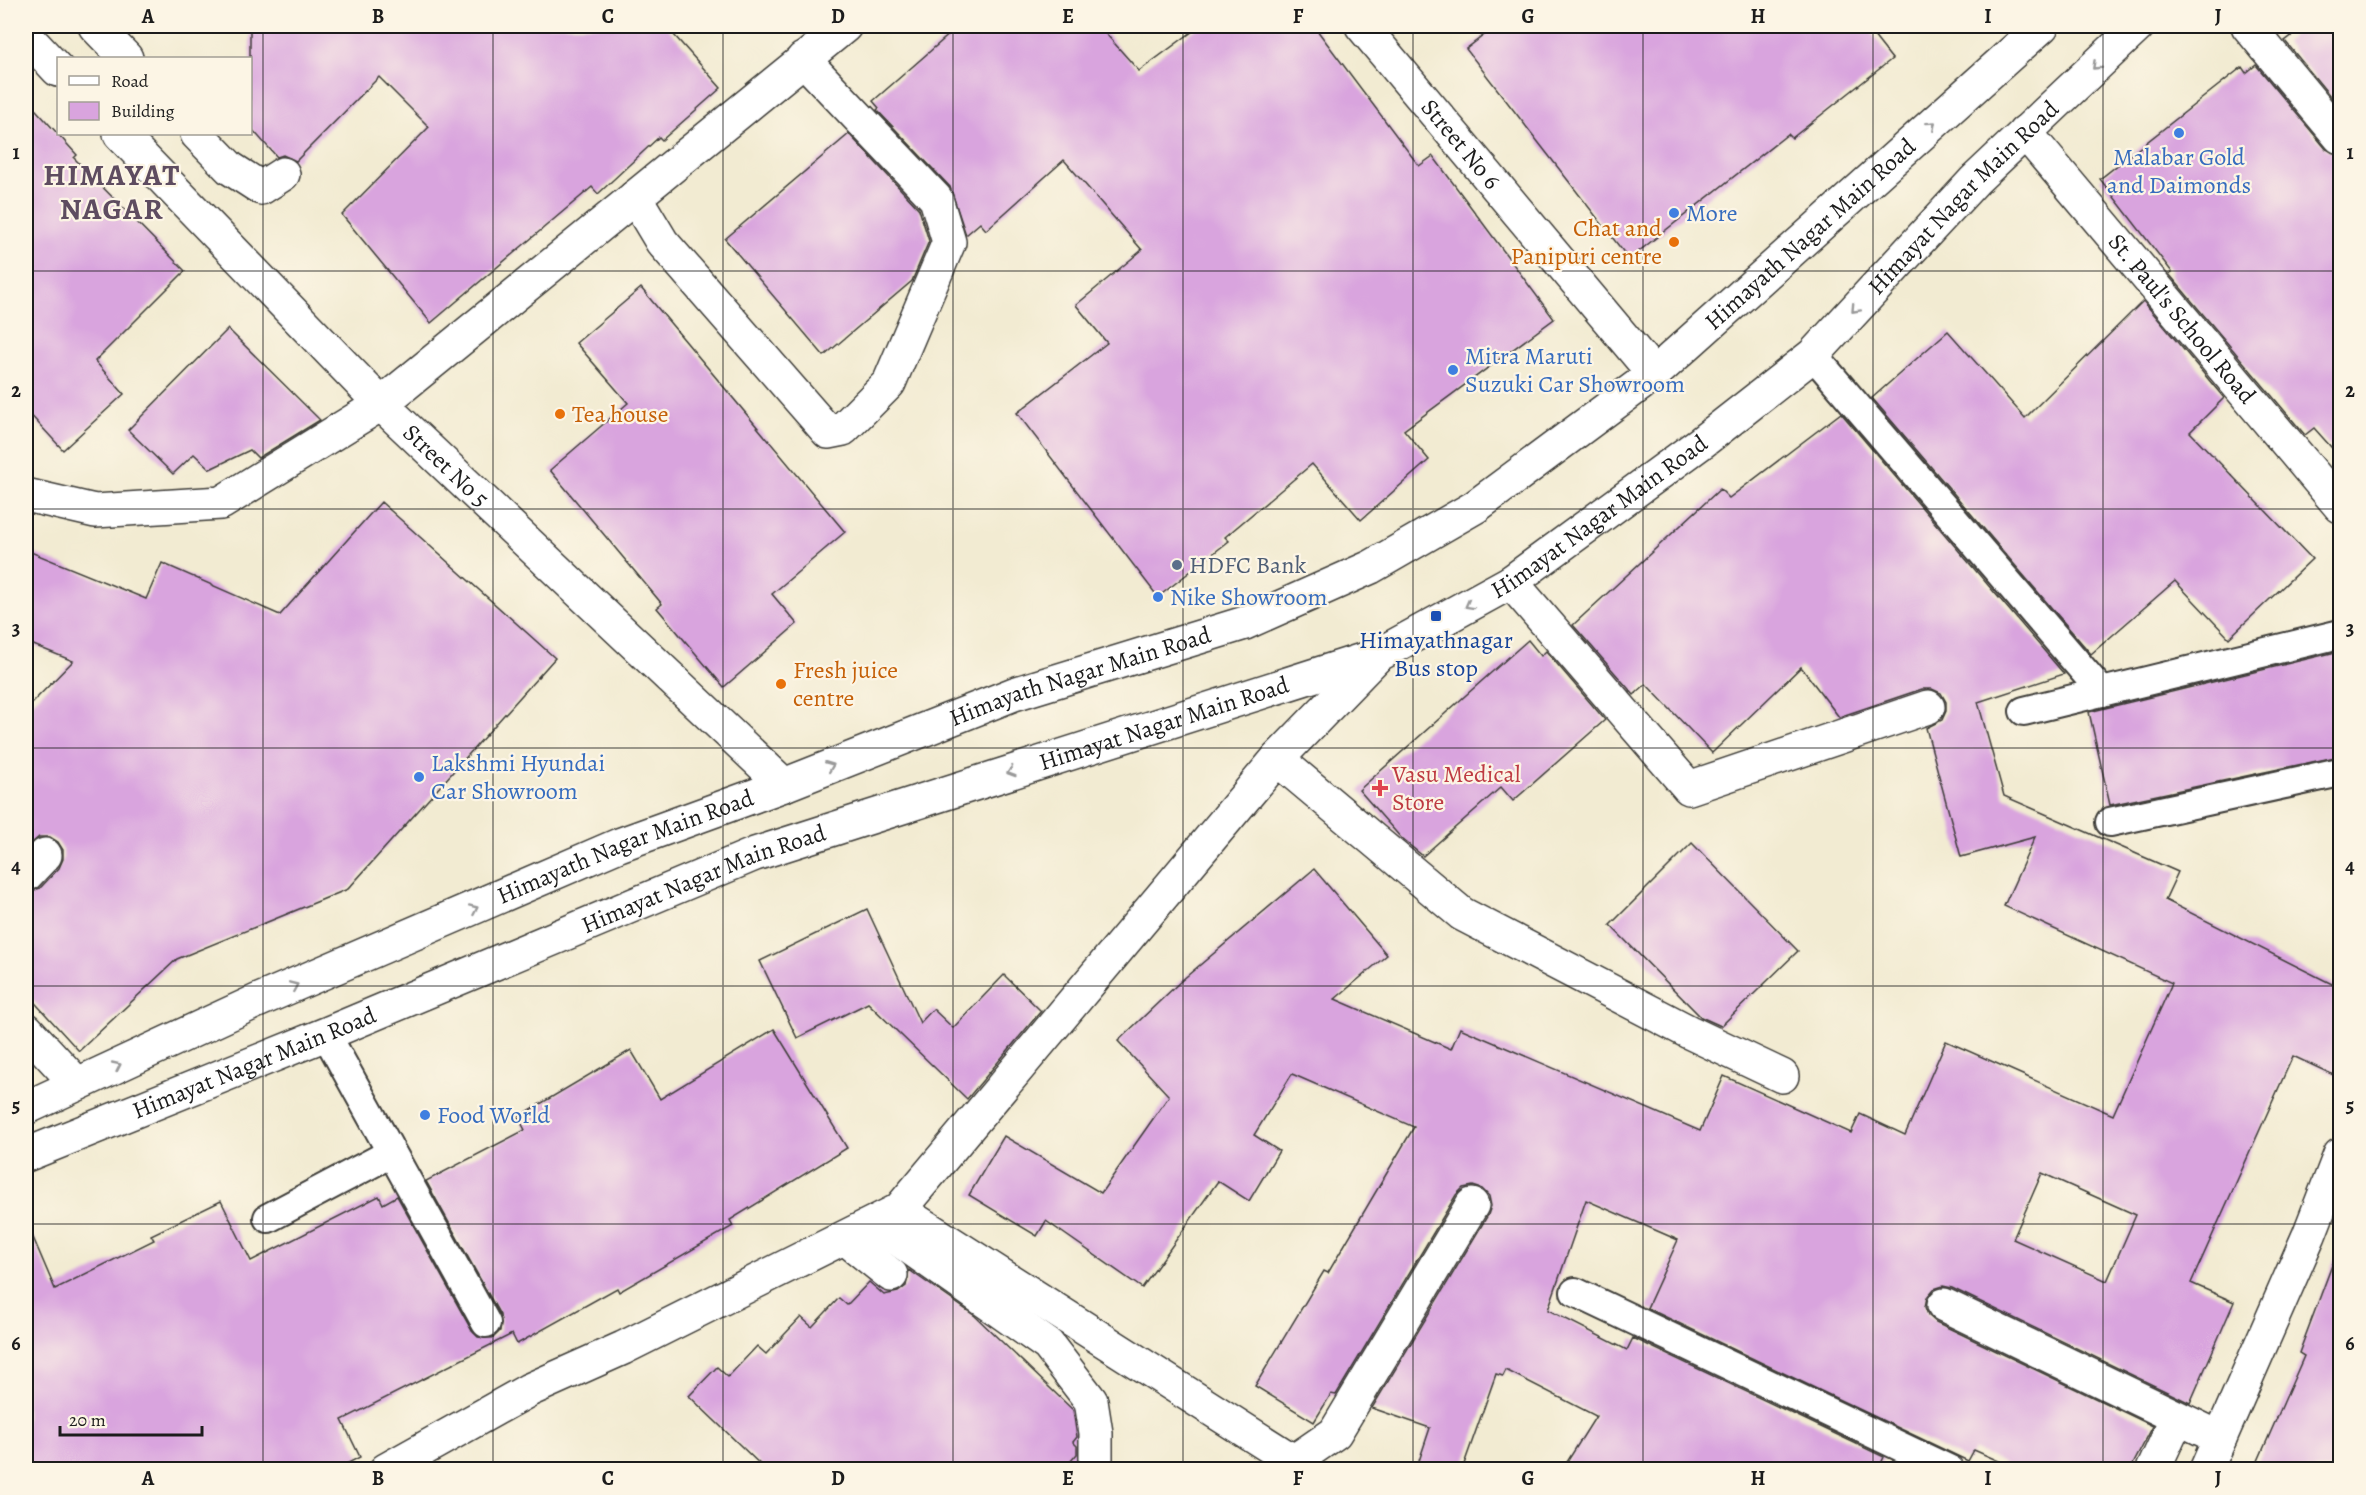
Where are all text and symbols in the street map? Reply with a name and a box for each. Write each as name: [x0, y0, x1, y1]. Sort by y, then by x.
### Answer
text: A: [141, 3, 155, 30]
text: B: [372, 3, 384, 30]
text: C: [602, 3, 614, 30]
text: D: [831, 3, 845, 30]
text: E: [1062, 3, 1074, 30]
text: F: [1293, 3, 1304, 30]
text: G: [1521, 3, 1535, 30]
text: H: [1751, 3, 1766, 30]
text: I: [1984, 3, 1992, 30]
text: J: [2215, 3, 2222, 30]
legend: [57, 57, 252, 135]
one-way arrow: [2092, 58, 2103, 69]
text: Road: [111, 69, 149, 93]
street label: Street No 6: [1414, 92, 1508, 196]
street label: Himayat Nagar Main Road: [1861, 93, 2066, 302]
text: Building: [111, 99, 175, 123]
one-way arrow: [1926, 121, 1936, 132]
marker: Malabar Gold and Daimonds: [2172, 126, 2186, 140]
street label: Himayath Nagar Main Road: [1698, 131, 1923, 337]
text: 1: [12, 139, 20, 166]
text: 1: [2346, 139, 2354, 166]
place label: Malabar Gold and Daimonds: [2107, 141, 2251, 201]
district label: HIMAYAT NAGAR: [43, 155, 181, 229]
place label: More: [1686, 197, 1738, 229]
marker: More: [1667, 206, 1681, 220]
place label: Chat and Panipuri centre: [1510, 212, 1662, 272]
street label: St. Paul's School Road: [2101, 227, 2263, 411]
marker: Chat and Panipuri centre: [1667, 235, 1681, 249]
one-way arrow: [1852, 301, 1863, 312]
place label: Mitra Maruti Suzuki Car Showroom: [1465, 340, 1685, 400]
marker: Mitra Maruti Suzuki Car Showroom: [1446, 363, 1460, 377]
text: 2: [11, 377, 21, 404]
text: 2: [2345, 377, 2355, 404]
place label: Tea house: [572, 398, 669, 430]
marker: Tea house: [553, 407, 567, 421]
street label: Street No 5: [396, 417, 496, 514]
street label: Himayat Nagar Main Road: [1485, 427, 1714, 606]
place label: HDFC Bank: [1189, 549, 1306, 581]
marker: HDFC Bank: [1170, 558, 1184, 572]
place label: Nike Showroom: [1170, 581, 1327, 613]
marker: Nike Showroom: [1151, 590, 1165, 604]
one-way arrow: [1465, 598, 1475, 610]
marker: Himayathnagar Bus stop: [1429, 609, 1443, 623]
text: 3: [12, 615, 20, 642]
text: 3: [2346, 615, 2354, 642]
street label: Himayath Nagar Main Road: [945, 618, 1215, 734]
place label: Himayathnagar Bus stop: [1359, 624, 1513, 684]
place label: Fresh juice centre: [793, 654, 898, 714]
street label: Himayat Nagar Main Road: [1035, 668, 1293, 778]
marker: Fresh juice centre: [774, 677, 788, 691]
place label: Lakshmi Hyundai Car Showroom: [431, 747, 605, 807]
place label: Vasu Medical Store: [1391, 758, 1521, 818]
one-way arrow: [824, 761, 835, 774]
one-way arrow: [1006, 765, 1017, 777]
marker: Lakshmi Hyundai Car Showroom: [412, 770, 426, 784]
street label: Himayath Nagar Main Road: [492, 781, 758, 912]
marker: Vasu Medical Store: [1373, 781, 1387, 795]
street label: Himayat Nagar Main Road: [576, 816, 830, 941]
text: 4: [11, 853, 21, 880]
text: 4: [2345, 853, 2355, 880]
one-way arrow: [467, 905, 478, 917]
one-way arrow: [288, 981, 299, 993]
street label: Himayat Nagar Main Road: [127, 999, 381, 1127]
one-way arrow: [110, 1061, 121, 1073]
text: 5: [12, 1092, 20, 1119]
text: 5: [2346, 1092, 2354, 1119]
place label: Food World: [437, 1099, 550, 1131]
marker: Food World: [418, 1108, 432, 1122]
text: 6: [11, 1330, 21, 1357]
text: 6: [2345, 1330, 2355, 1357]
scale bar: [60, 1399, 202, 1437]
text: 20 m: [69, 1408, 106, 1432]
text: A: [141, 1465, 155, 1492]
text: B: [372, 1465, 384, 1492]
text: C: [602, 1465, 614, 1492]
text: D: [831, 1465, 845, 1492]
text: E: [1062, 1465, 1074, 1492]
text: F: [1293, 1465, 1304, 1492]
text: G: [1521, 1465, 1535, 1492]
text: H: [1751, 1465, 1766, 1492]
text: I: [1984, 1465, 1992, 1492]
text: J: [2215, 1465, 2222, 1492]

